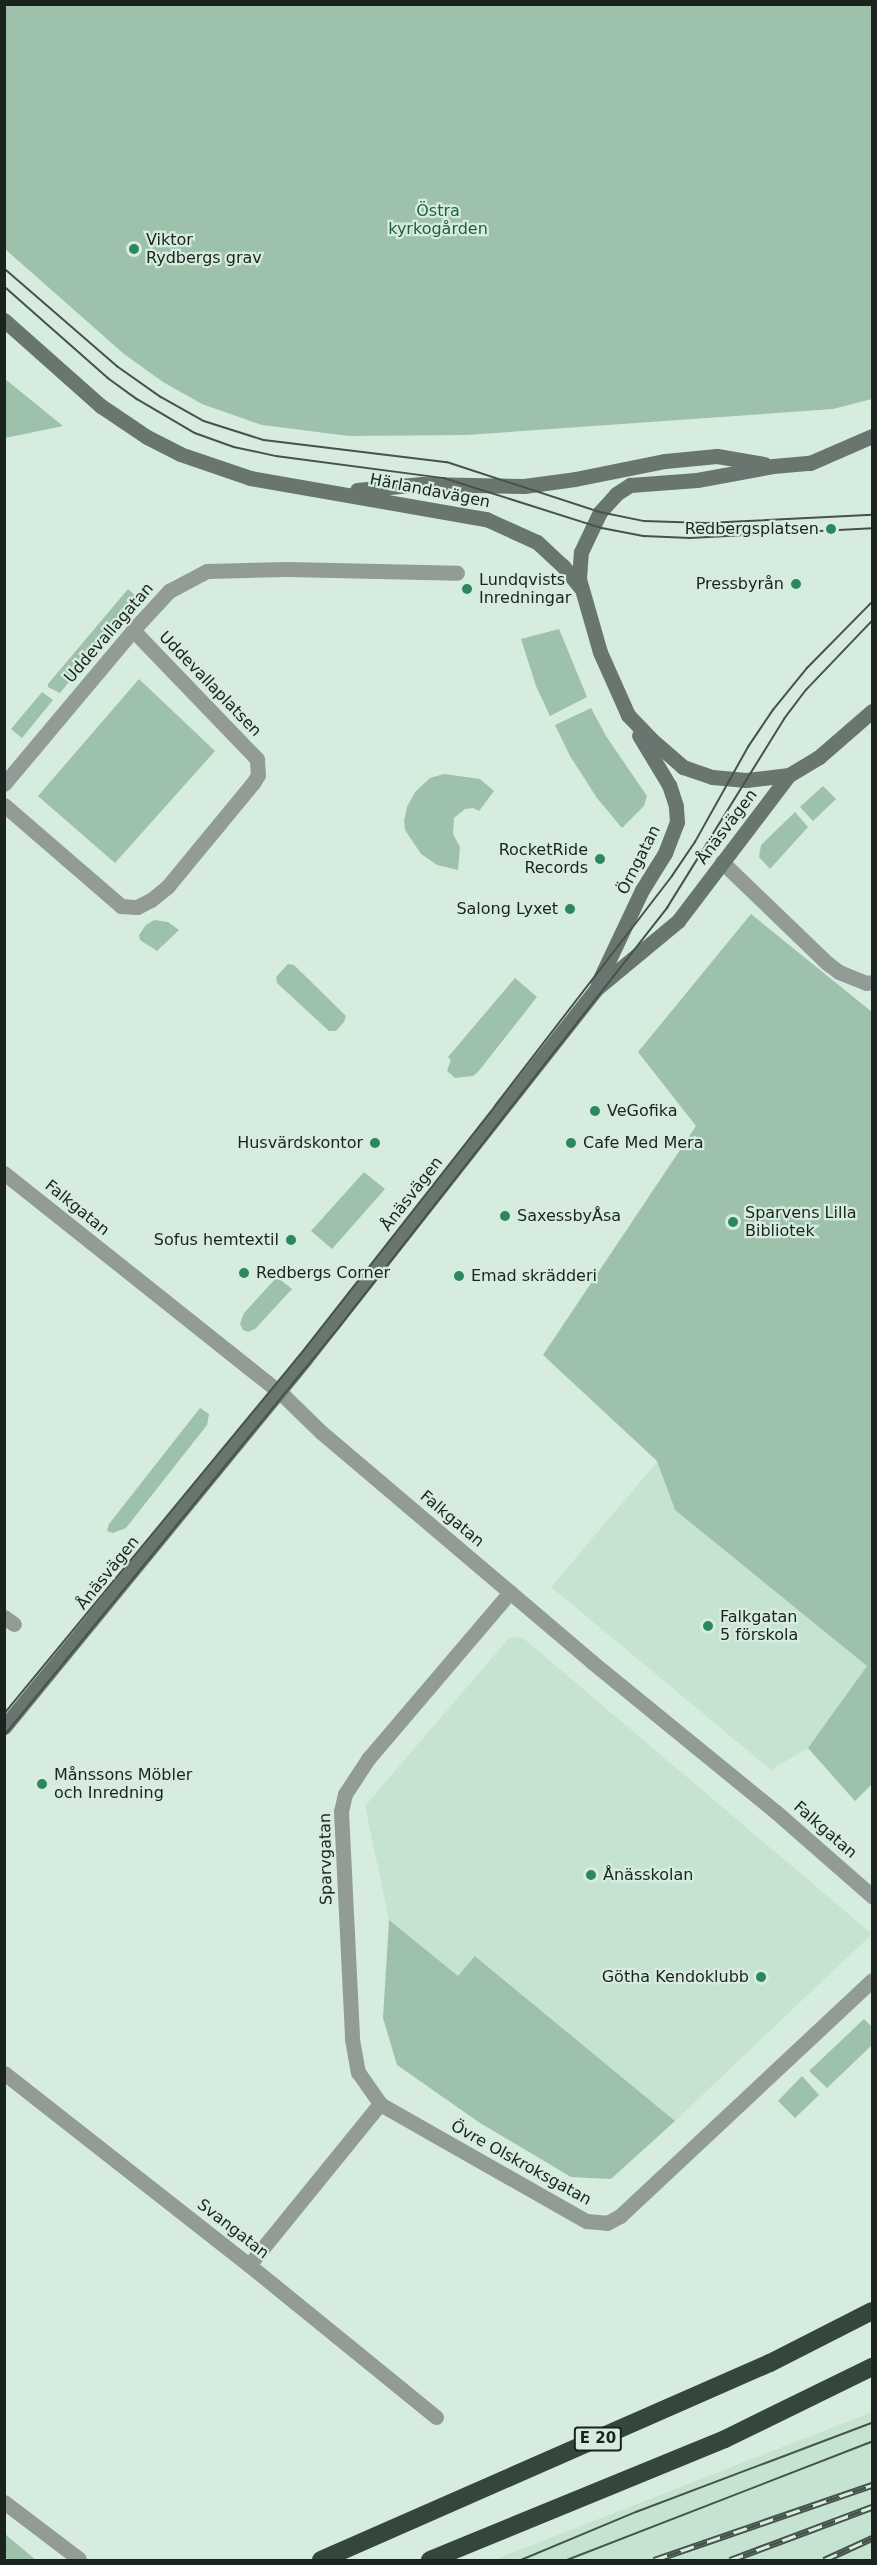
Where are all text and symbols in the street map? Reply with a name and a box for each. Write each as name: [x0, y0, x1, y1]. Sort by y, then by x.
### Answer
park label: Östra kyrkogården: [388, 201, 488, 239]
place label: Viktor Rydbergs grav: [146, 230, 262, 268]
marker: Viktor Rydbergs grav: [127, 242, 141, 256]
street label: Härlandavägen: [368, 470, 492, 512]
place label: Redbergsplatsen: [685, 519, 819, 539]
marker: Redbergsplatsen: [824, 522, 838, 536]
place label: Lundqvists Inredningar: [479, 570, 571, 608]
place label: Pressbyrån: [696, 574, 784, 594]
marker: Pressbyrån: [789, 577, 803, 591]
street label: Uddevallagatan: [60, 579, 158, 687]
marker: Lundqvists Inredningar: [460, 582, 474, 596]
street label: Uddevallaplatsen: [155, 627, 265, 741]
street label: Ånäsvägen: [693, 786, 761, 868]
street label: Örngatan: [613, 822, 665, 898]
place label: RocketRide Records: [499, 840, 588, 878]
marker: RocketRide Records: [593, 852, 607, 866]
place label: Salong Lyxet: [456, 899, 558, 919]
marker: Salong Lyxet: [563, 902, 577, 916]
place label: VeGofika: [607, 1101, 678, 1121]
marker: VeGofika: [588, 1104, 602, 1118]
place label: Husvärdskontor: [237, 1133, 363, 1153]
place label: Cafe Med Mera: [583, 1133, 703, 1153]
marker: Husvärdskontor: [368, 1136, 382, 1150]
marker: Cafe Med Mera: [564, 1136, 578, 1150]
street label: Ånäsvägen: [377, 1153, 447, 1235]
street label: Falkgatan: [41, 1176, 113, 1240]
place label: Sparvens Lilla Bibliotek: [745, 1203, 857, 1241]
place label: SaxessbyÅsa: [517, 1206, 621, 1226]
marker: SaxessbyÅsa: [498, 1209, 512, 1223]
marker: Sparvens Lilla Bibliotek: [726, 1215, 740, 1229]
place label: Sofus hemtextil: [154, 1230, 279, 1250]
marker: Sofus hemtextil: [284, 1233, 298, 1247]
place label: Redbergs Corner: [256, 1263, 390, 1283]
marker: Redbergs Corner: [237, 1266, 251, 1280]
place label: Emad skrädderi: [471, 1266, 597, 1286]
marker: Emad skrädderi: [452, 1269, 466, 1283]
street label: Falkgatan: [416, 1487, 488, 1551]
street label: Ånäsvägen: [73, 1533, 143, 1613]
place label: Falkgatan 5 förskola: [720, 1607, 798, 1645]
marker: Falkgatan 5 förskola: [701, 1619, 715, 1633]
place label: Månssons Möbler och Inredning: [54, 1765, 192, 1803]
marker: Månssons Möbler och Inredning: [35, 1777, 49, 1791]
street label: Falkgatan: [789, 1797, 861, 1863]
street label: Sparvgatan: [316, 1813, 336, 1905]
place label: Ånässkolan: [603, 1865, 693, 1885]
marker: Ånässkolan: [584, 1868, 598, 1882]
place label: Götha Kendoklubb: [602, 1967, 749, 1987]
marker: Götha Kendoklubb: [754, 1970, 768, 1984]
street label: Övre Olskroksgatan: [447, 2116, 595, 2210]
street label: Svangatan: [193, 2195, 273, 2263]
road number: E 20: [572, 2427, 624, 2451]

